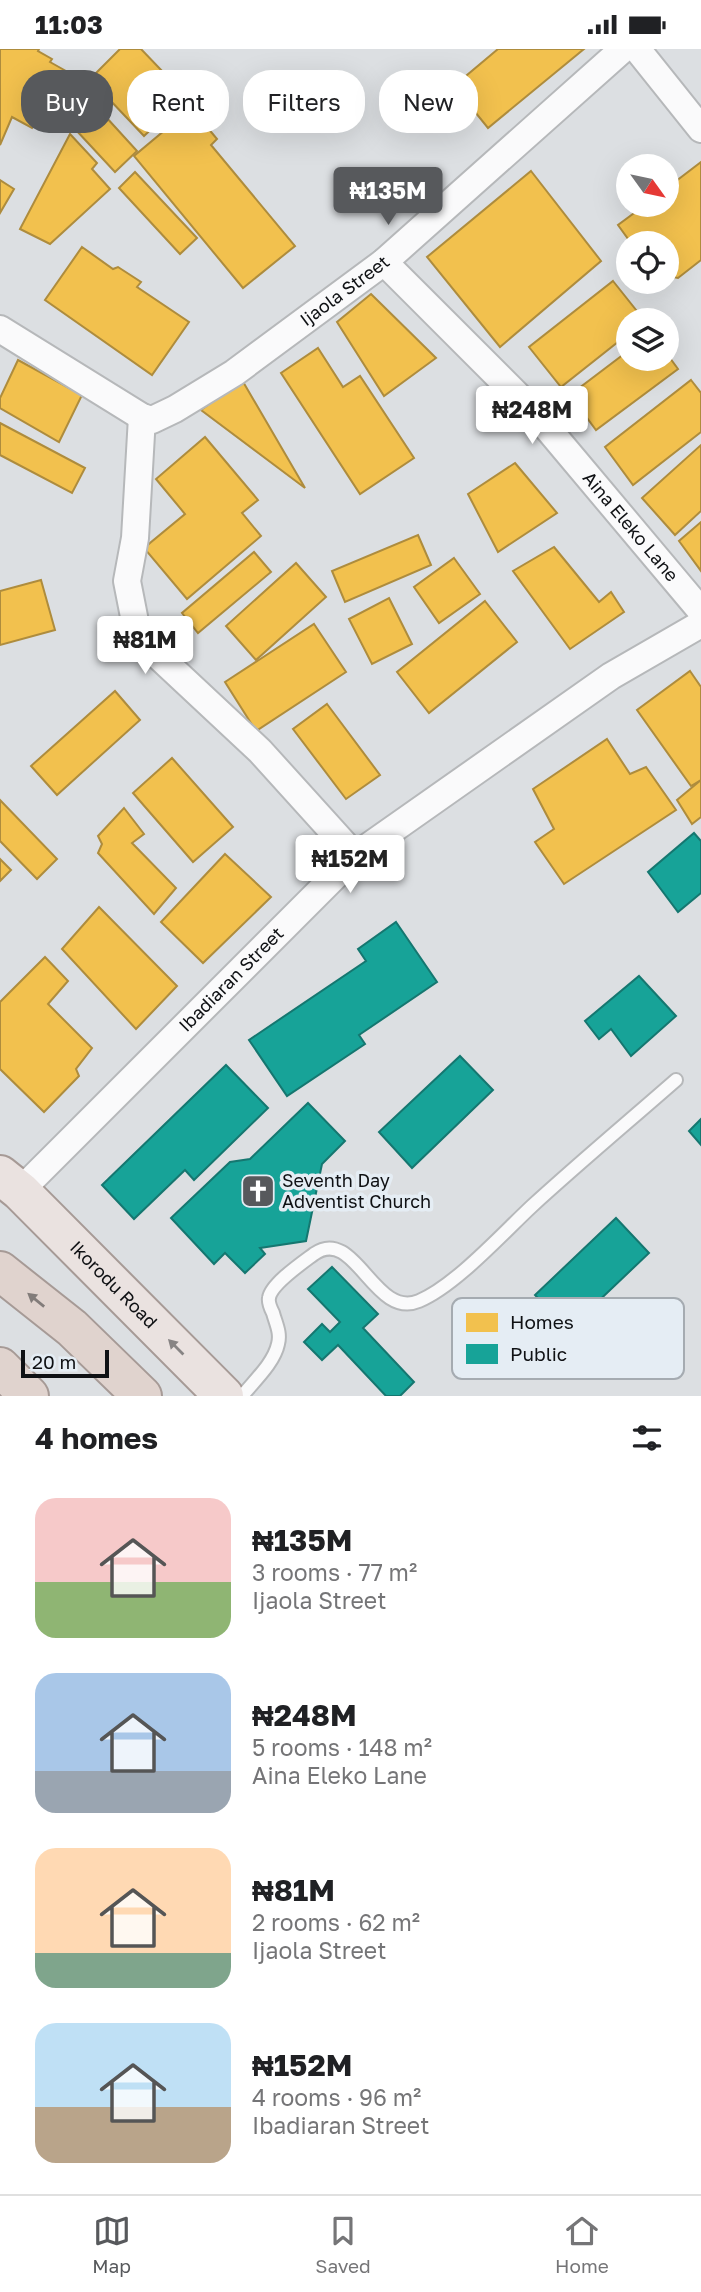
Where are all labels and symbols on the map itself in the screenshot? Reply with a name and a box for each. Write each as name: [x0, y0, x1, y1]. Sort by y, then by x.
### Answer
north arrow: [616, 154, 679, 217]
pin: ₦135M: [339, 167, 437, 227]
street label: Ijaola Street: [295, 250, 394, 330]
pin: ₦248M: [483, 387, 581, 446]
street label: Aina Eleko Lane: [579, 467, 684, 586]
pin: ₦81M: [104, 617, 186, 676]
pin: ₦152M: [301, 835, 399, 895]
street label: Ibadiaran Street: [174, 922, 288, 1036]
place label: Seventh Day Adventist Church: [282, 1169, 431, 1212]
church icon: Seventh Day Adventist Church: [239, 1172, 277, 1210]
street label: Ikorodu Road: [66, 1236, 162, 1332]
one-way arrow: [27, 1293, 45, 1307]
legend: [452, 1298, 684, 1379]
text: Homes: [510, 1310, 574, 1333]
one-way arrow: [167, 1339, 184, 1356]
text: Public: [510, 1342, 567, 1365]
scale bar: [21, 1347, 108, 1379]

